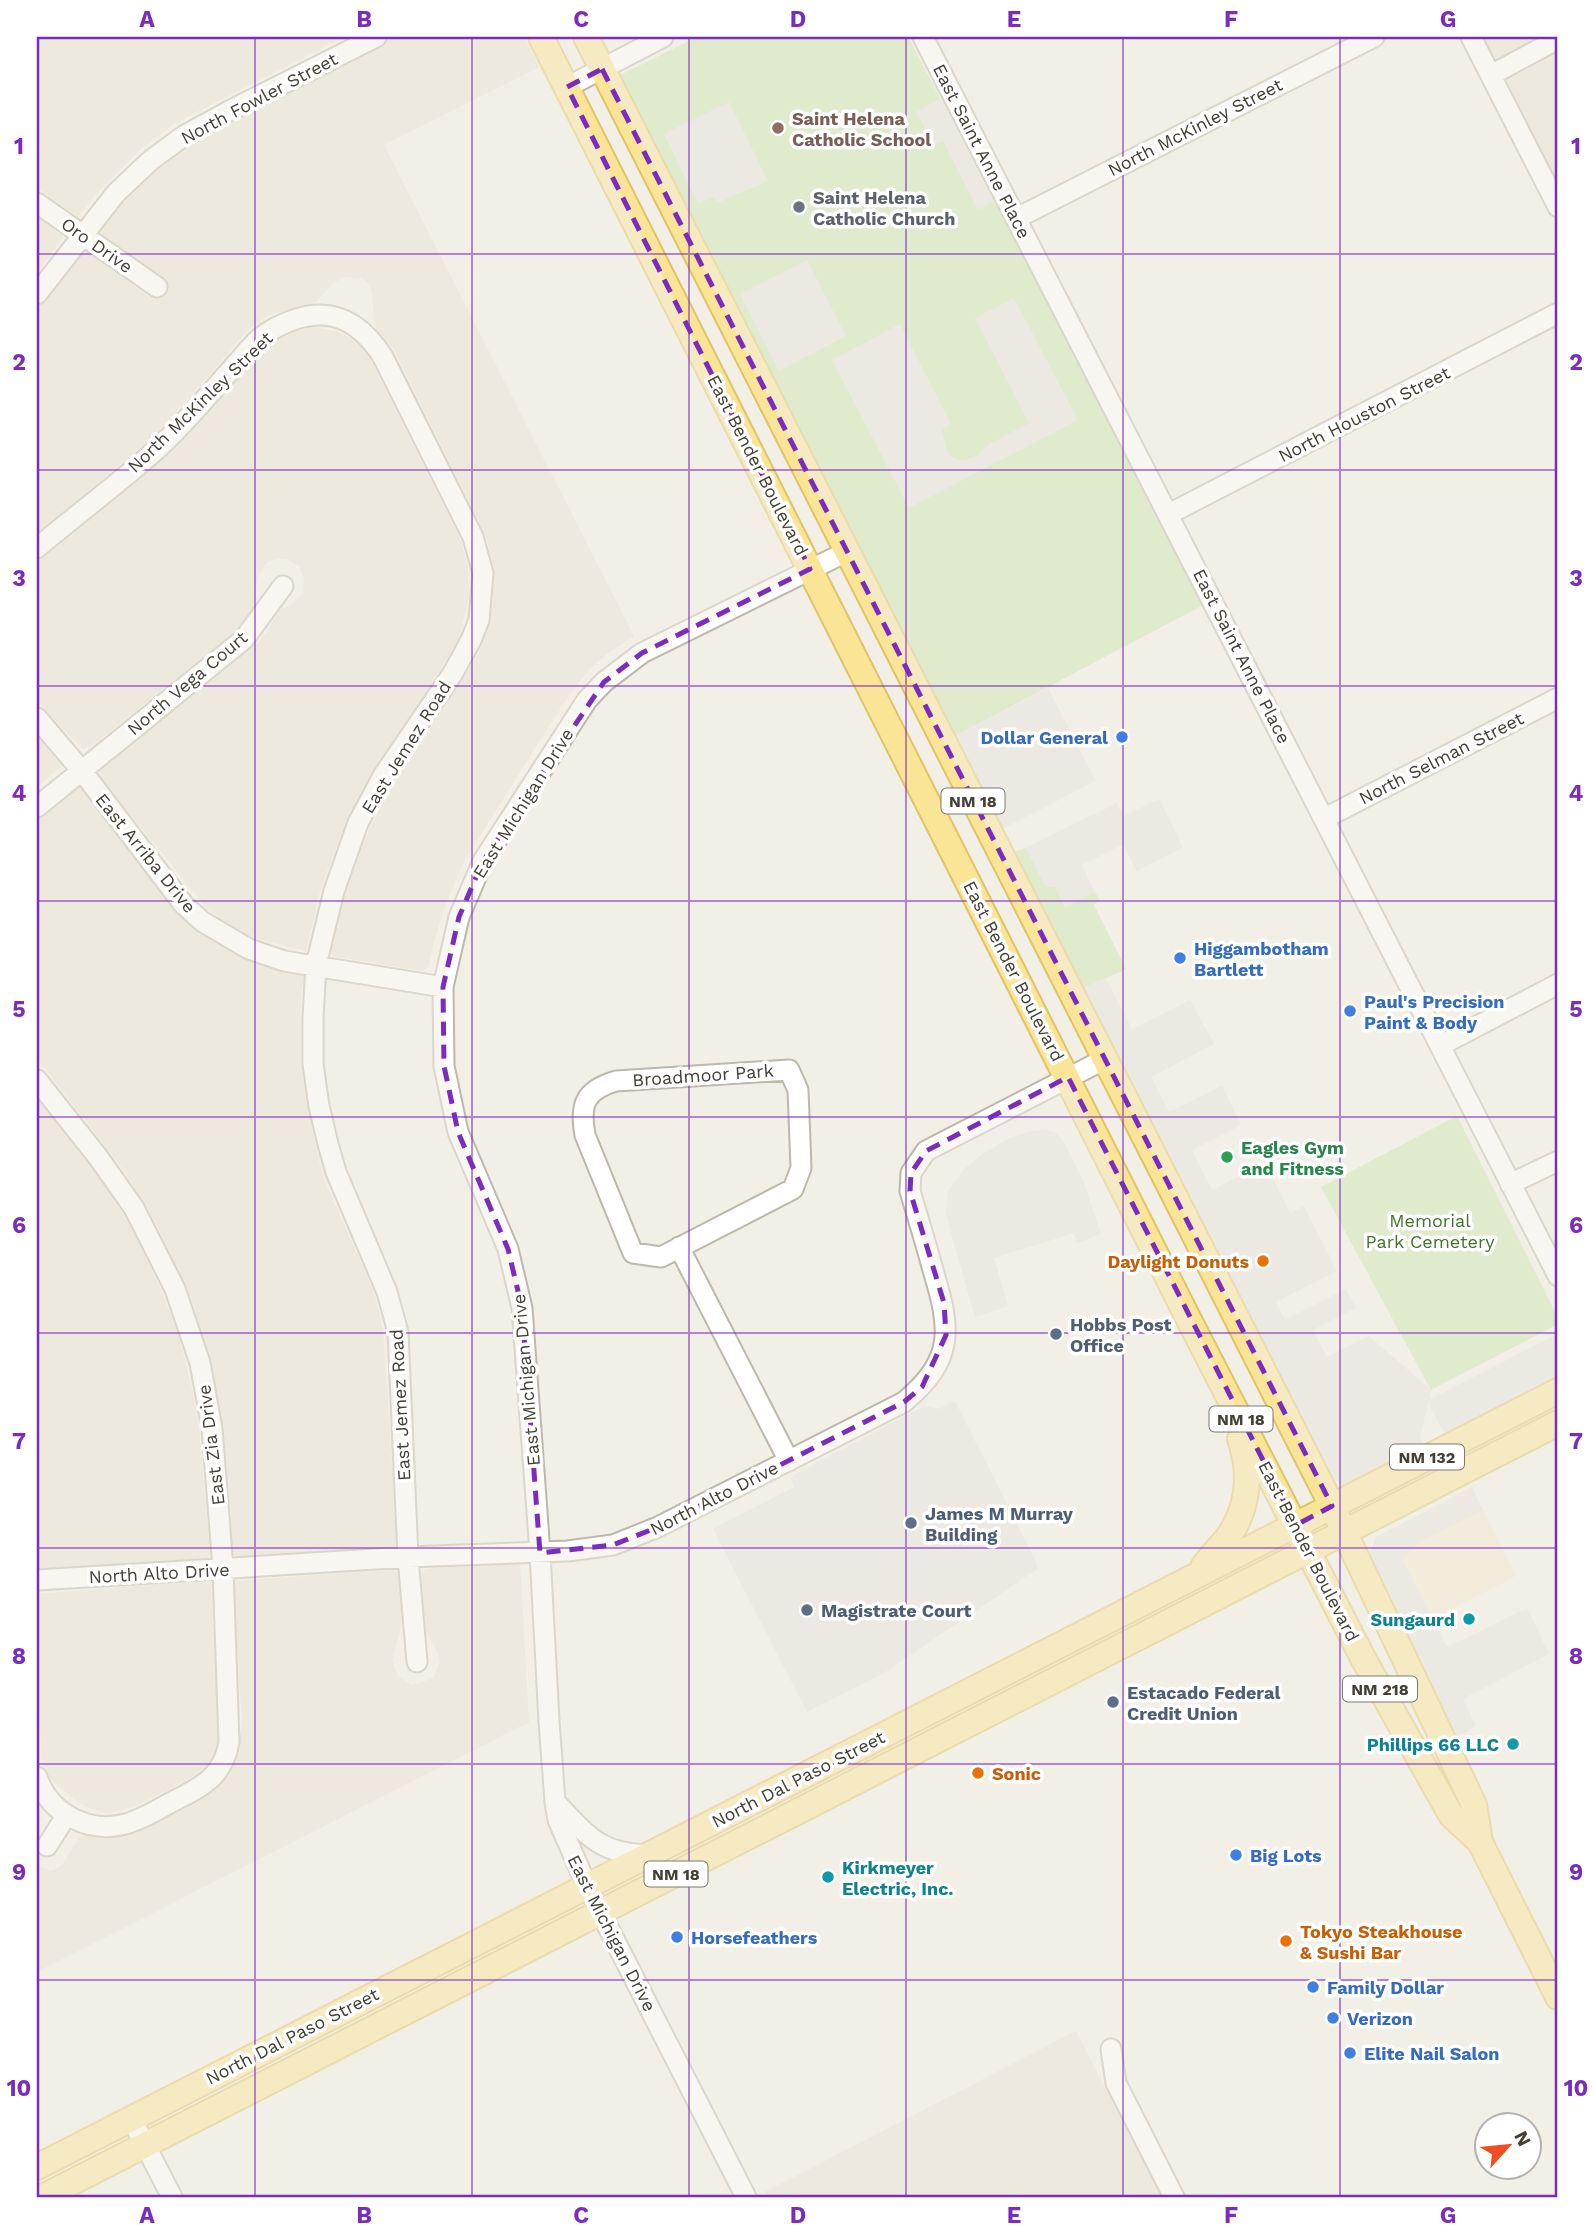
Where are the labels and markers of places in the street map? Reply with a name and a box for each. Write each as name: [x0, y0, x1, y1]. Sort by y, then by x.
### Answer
place label: Saint Helena Catholic School: [792, 108, 931, 150]
marker: Saint Helena Catholic School: [770, 120, 786, 136]
place label: Saint Helena Catholic Church: [813, 187, 955, 229]
marker: Saint Helena Catholic Church: [791, 199, 807, 215]
place label: Dollar General: [980, 727, 1108, 748]
marker: Dollar General: [1114, 729, 1130, 745]
place label: Higgambotham Bartlett: [1194, 938, 1329, 980]
marker: Higgambotham Bartlett: [1172, 950, 1188, 966]
place label: Paul's Precision Paint & Body: [1364, 991, 1504, 1033]
marker: Paul's Precision Paint & Body: [1342, 1003, 1358, 1019]
place label: Eagles Gym and Fitness: [1241, 1137, 1344, 1179]
marker: Eagles Gym and Fitness: [1219, 1149, 1235, 1165]
place label: Daylight Donuts: [1107, 1251, 1249, 1272]
marker: Daylight Donuts: [1255, 1253, 1271, 1269]
place label: Hobbs Post Office: [1070, 1314, 1172, 1356]
marker: Hobbs Post Office: [1048, 1326, 1064, 1342]
place label: James M Murray Building: [925, 1503, 1074, 1545]
marker: James M Murray Building: [903, 1515, 919, 1531]
place label: Magistrate Court: [821, 1600, 971, 1621]
marker: Magistrate Court: [799, 1602, 815, 1618]
place label: Sungaurd: [1371, 1609, 1455, 1630]
marker: Sungaurd: [1461, 1611, 1477, 1627]
place label: Estacado Federal Credit Union: [1127, 1682, 1280, 1724]
marker: Estacado Federal Credit Union: [1105, 1694, 1121, 1710]
place label: Phillips 66 LLC: [1367, 1734, 1499, 1755]
marker: Phillips 66 LLC: [1505, 1736, 1521, 1752]
place label: Sonic: [992, 1763, 1041, 1784]
marker: Sonic: [970, 1765, 986, 1781]
place label: Big Lots: [1250, 1845, 1322, 1866]
marker: Big Lots: [1228, 1847, 1244, 1863]
place label: Kirkmeyer Electric, Inc.: [842, 1857, 954, 1899]
marker: Kirkmeyer Electric, Inc.: [820, 1869, 836, 1885]
place label: Tokyo Steakhouse & Sushi Bar: [1300, 1921, 1463, 1963]
place label: Horsefeathers: [691, 1927, 818, 1948]
marker: Horsefeathers: [669, 1929, 685, 1945]
marker: Tokyo Steakhouse & Sushi Bar: [1278, 1933, 1294, 1949]
place label: Family Dollar: [1327, 1977, 1444, 1998]
marker: Family Dollar: [1305, 1979, 1321, 1995]
place label: Verizon: [1347, 2008, 1413, 2029]
marker: Verizon: [1325, 2010, 1341, 2026]
place label: Elite Nail Salon: [1364, 2043, 1499, 2064]
marker: Elite Nail Salon: [1342, 2045, 1358, 2061]

